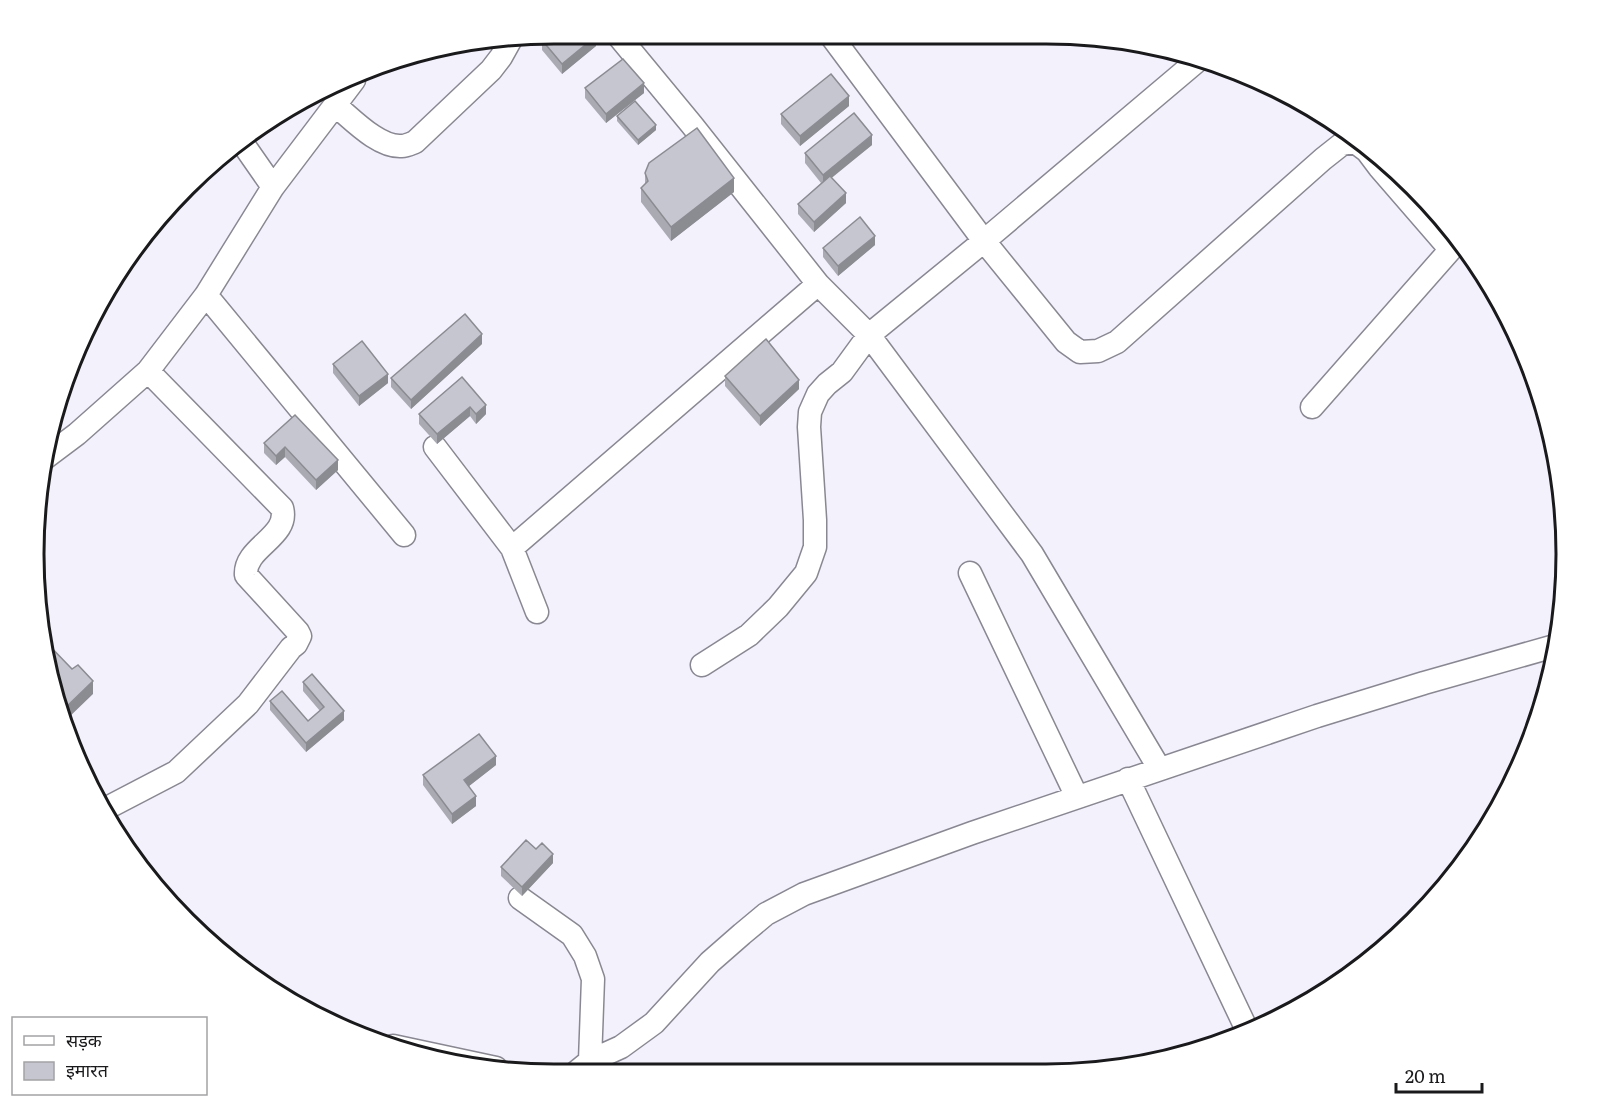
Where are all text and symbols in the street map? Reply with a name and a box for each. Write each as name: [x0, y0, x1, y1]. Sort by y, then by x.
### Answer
legend: [12, 1017, 207, 1095]
text: सड़क: [66, 1026, 103, 1053]
text: इमारत: [66, 1056, 109, 1083]
scale bar: [1396, 1056, 1482, 1094]
text: 20 m: [1405, 1062, 1446, 1089]

